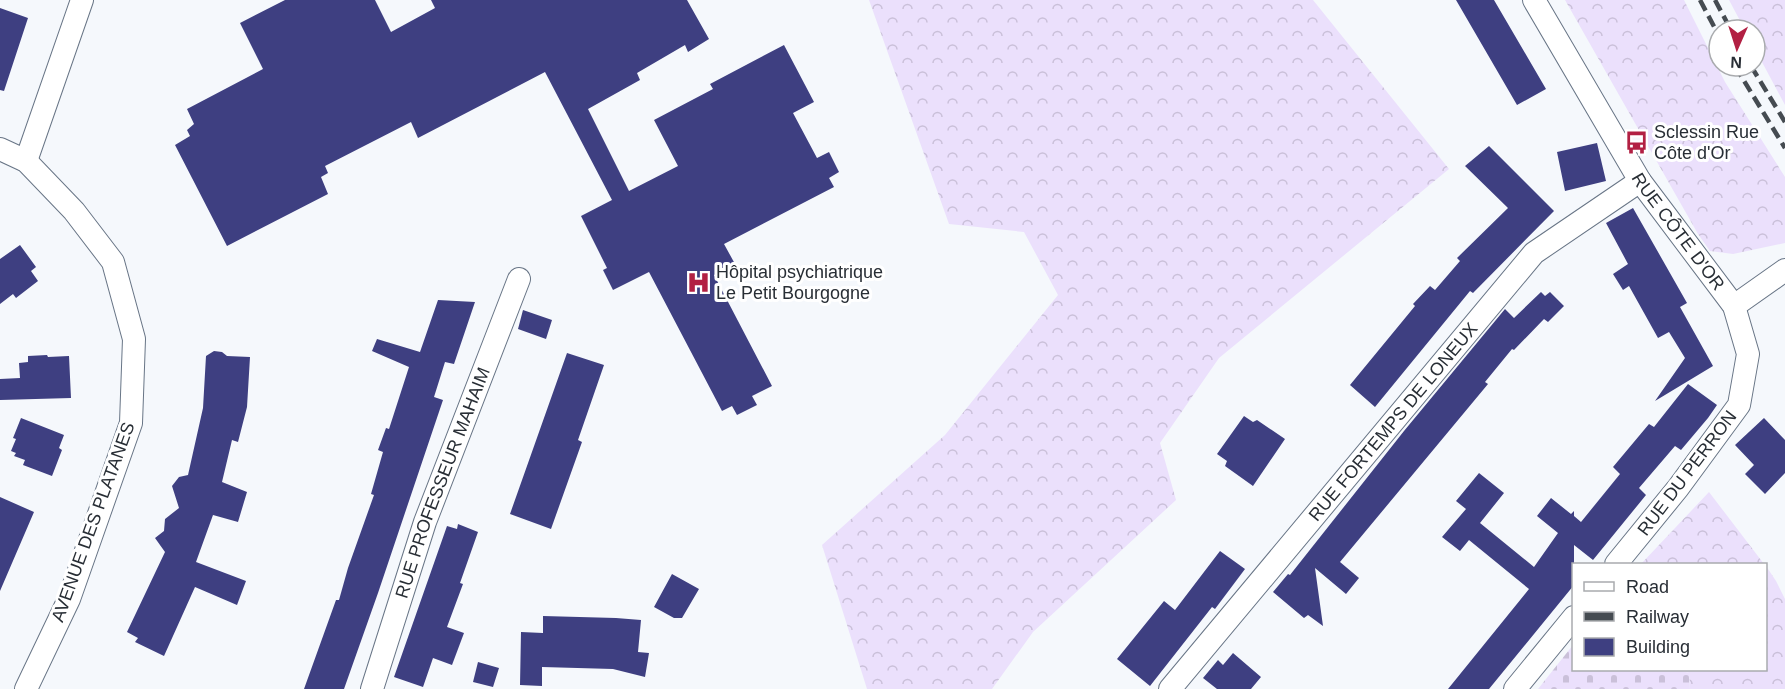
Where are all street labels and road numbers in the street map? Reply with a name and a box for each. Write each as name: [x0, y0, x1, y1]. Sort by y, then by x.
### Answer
street label: RUE CÔTE D'OR: [1628, 169, 1729, 294]
street label: RUE FORTEMPS DE LONEUX: [1305, 319, 1481, 525]
street label: RUE PROFESSEUR MAHAIM: [391, 365, 494, 601]
street label: RUE DU PERRON: [1634, 407, 1740, 539]
street label: AVENUE DES PLATANES: [48, 419, 138, 625]

